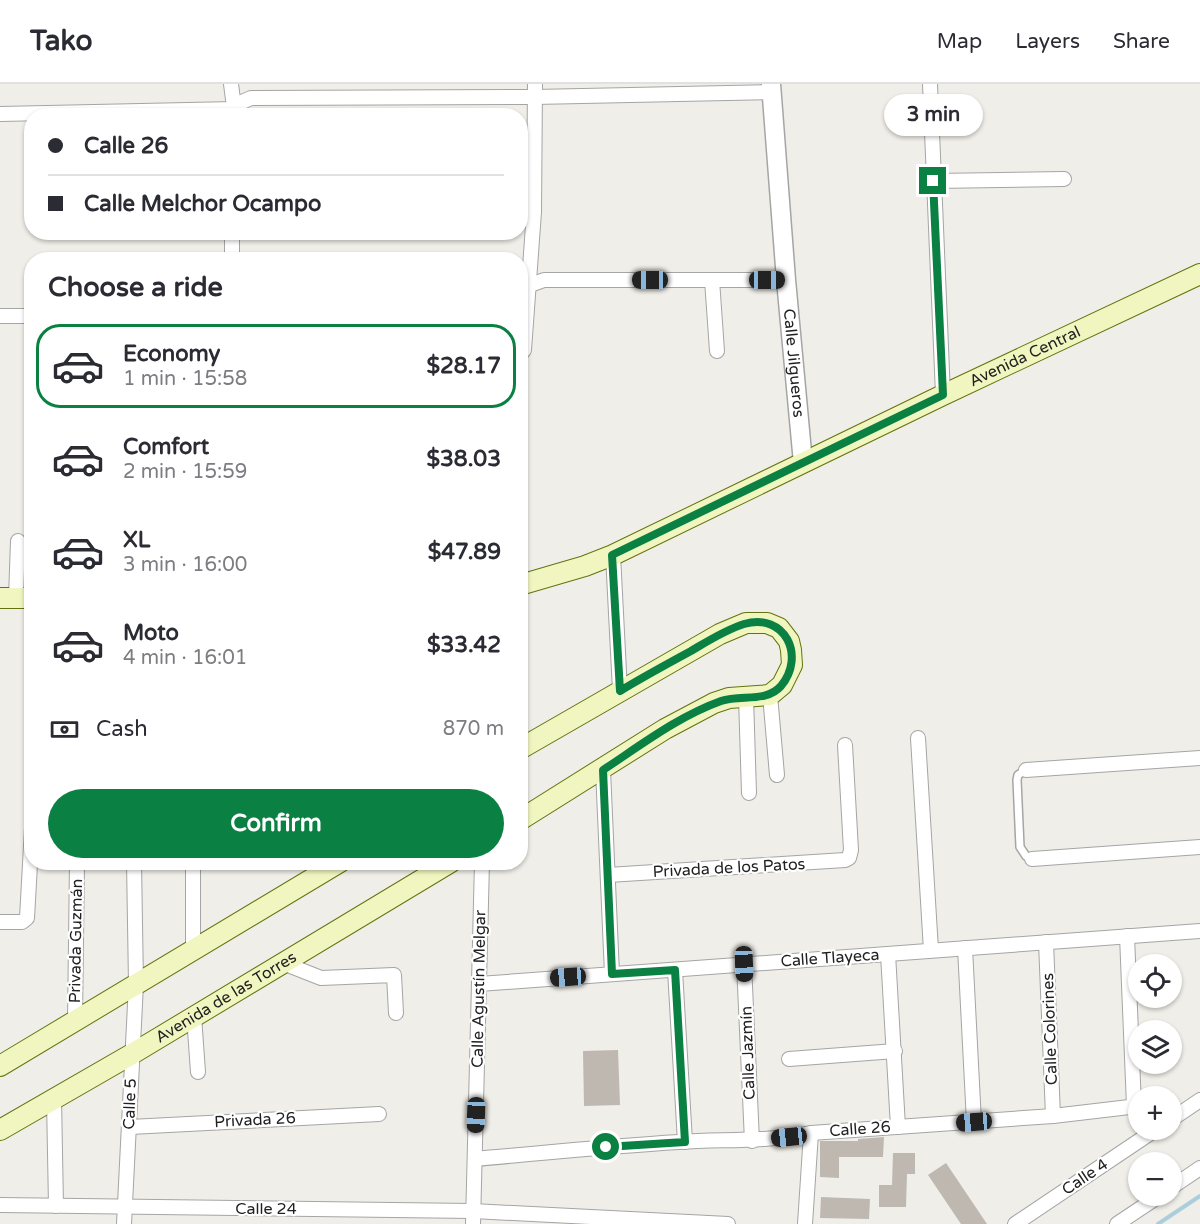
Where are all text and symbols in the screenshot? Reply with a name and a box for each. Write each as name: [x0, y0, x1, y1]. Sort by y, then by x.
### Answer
text: Tako: [30, 24, 93, 58]
text: Map: [937, 29, 982, 54]
text: Layers: [1015, 29, 1080, 54]
text: Share: [1113, 29, 1170, 54]
callout: 3 min: [884, 94, 982, 136]
text: 3 min: [907, 103, 960, 127]
text: Calle 26: [84, 133, 168, 159]
route end: [919, 167, 946, 194]
text: Calle Melchor Ocampo: [84, 191, 321, 217]
text: Choose a ride: [48, 271, 223, 304]
car: [632, 271, 668, 289]
car: [749, 271, 785, 289]
street label: Calle Jilgueros: [779, 308, 809, 418]
street label: Avenida Central: [966, 322, 1084, 391]
icon: car: [51, 339, 105, 393]
text: Economy: [123, 341, 220, 367]
text: $28.17: [426, 353, 501, 379]
text: 1 min · 15:58: [123, 367, 247, 391]
icon: car: [51, 432, 105, 486]
text: Comfort: [123, 434, 209, 460]
text: $38.03: [426, 446, 501, 472]
text: 2 min · 15:59: [123, 460, 247, 484]
icon: car: [51, 525, 105, 579]
text: XL: [123, 527, 150, 553]
text: $47.89: [428, 539, 501, 565]
text: 3 min · 16:00: [123, 553, 247, 577]
icon: car: [51, 618, 105, 672]
text: Moto: [123, 620, 179, 646]
text: $33.42: [427, 632, 501, 658]
text: 4 min · 16:01: [123, 646, 247, 670]
icon: cash: [48, 713, 81, 746]
text: Cash: [96, 716, 148, 742]
text: 870 m: [443, 717, 504, 741]
button: Confirm: [48, 789, 504, 858]
street label: Privada de los Patos: [652, 854, 806, 882]
street label: Privada Guzmán: [65, 879, 87, 1003]
street label: Calle Agustín Melgar: [468, 909, 490, 1068]
street label: Calle Tlayeca: [780, 945, 880, 971]
car: [734, 946, 754, 982]
street label: Avenida de las Torres: [152, 947, 300, 1048]
map controls: [1128, 954, 1182, 1206]
button: locate: [1128, 954, 1182, 1008]
car: [549, 967, 587, 987]
street label: Calle Colorines: [1038, 973, 1062, 1085]
street label: Calle Jazmín: [736, 1006, 760, 1100]
button: layers: [1128, 1020, 1182, 1074]
street label: Calle 5: [119, 1078, 141, 1130]
button: +: [1128, 1086, 1182, 1140]
car: [466, 1097, 486, 1133]
street label: Privada 26: [214, 1108, 296, 1132]
car: [955, 1112, 993, 1132]
street label: Calle 26: [829, 1117, 891, 1141]
car: [770, 1126, 808, 1148]
route start: [592, 1133, 619, 1160]
button: −: [1128, 1152, 1182, 1206]
street label: Calle 4: [1058, 1154, 1112, 1200]
street label: Calle 24: [235, 1199, 297, 1219]

